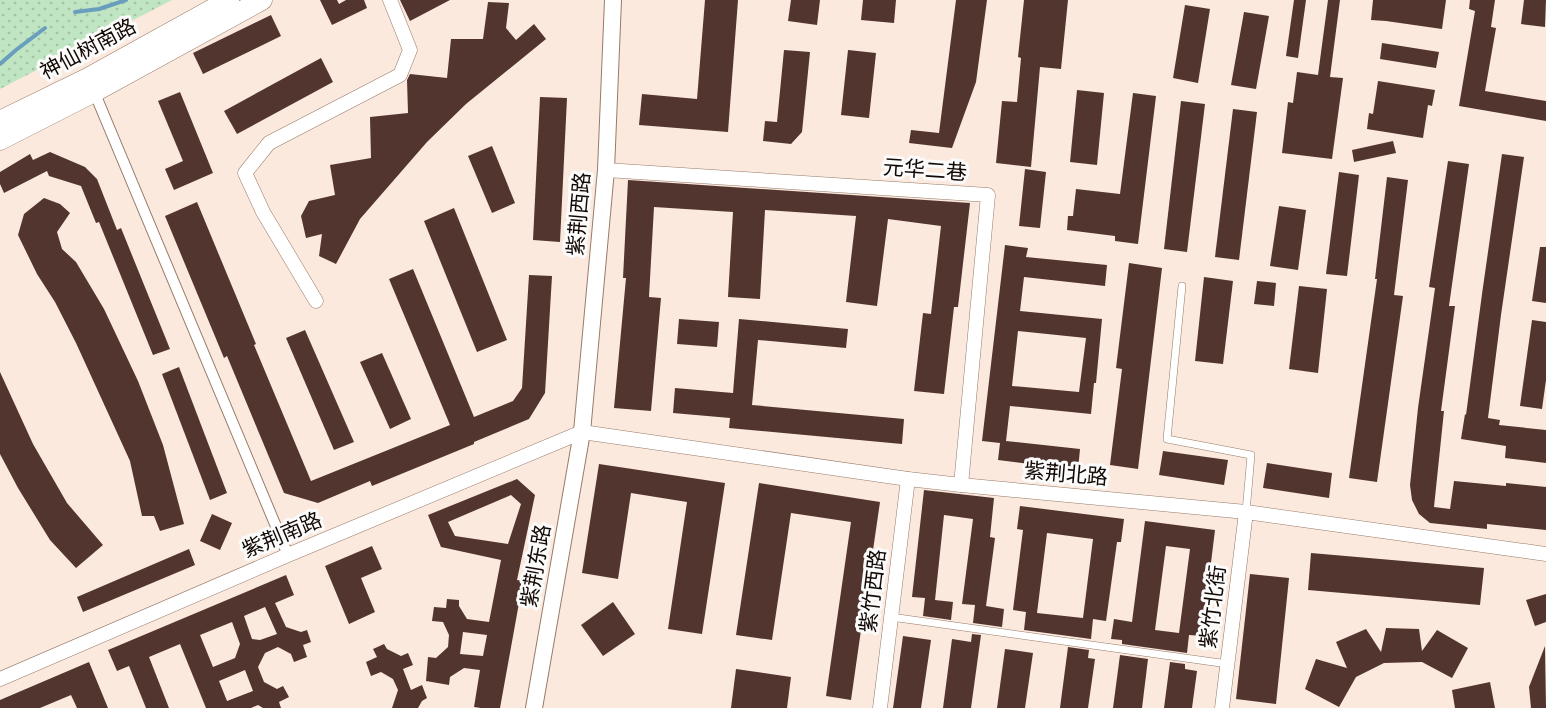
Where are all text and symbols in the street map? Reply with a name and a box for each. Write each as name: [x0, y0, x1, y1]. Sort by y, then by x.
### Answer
street label: 神仙树南路: [36, 14, 140, 84]
street label: 元华二巷: [882, 155, 968, 185]
street label: 紫荆西路: [563, 171, 595, 257]
street label: 紫荆北路: [1023, 458, 1109, 490]
street label: 紫荆南路: [239, 508, 325, 562]
street label: 紫荆东路: [517, 523, 555, 609]
street label: 紫竹西路: [856, 548, 890, 634]
street label: 紫竹北街: [1196, 564, 1230, 650]

